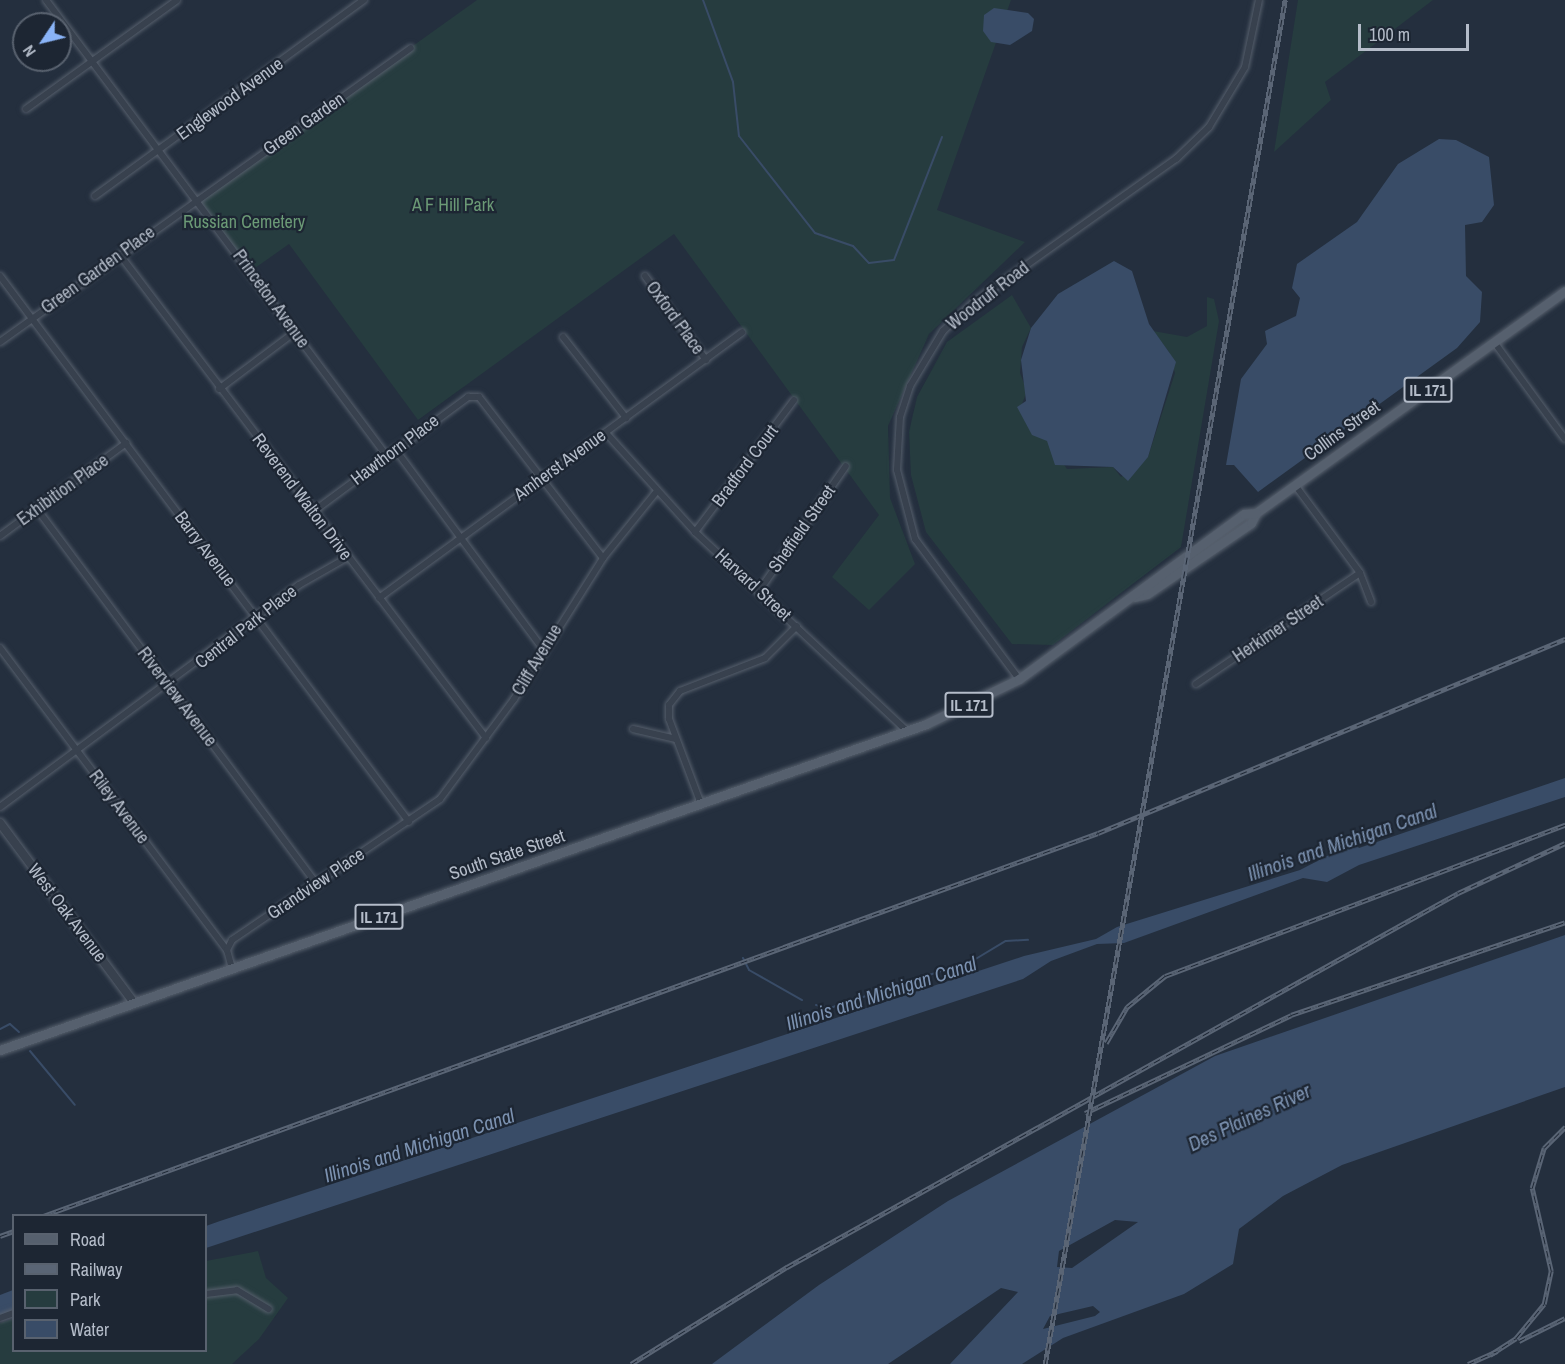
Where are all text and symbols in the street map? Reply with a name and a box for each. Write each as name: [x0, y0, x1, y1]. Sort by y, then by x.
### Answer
north arrow: [12, 12, 72, 72]
scale bar: [1361, 12, 1472, 50]
text: 100 m: [1369, 22, 1410, 47]
text: N: [17, 41, 41, 61]
street label: Englewood Avenue: [172, 53, 288, 145]
street label: Green Garden: [259, 88, 349, 160]
park label: A F Hill Park: [412, 194, 494, 216]
park label: Russian Cemetery: [183, 211, 305, 233]
street label: Green Garden Place: [37, 221, 159, 319]
street label: Princeton Avenue: [228, 245, 314, 353]
street label: Woodruff Road: [942, 257, 1034, 335]
street label: Oxford Place: [641, 277, 709, 359]
road number: IL 171: [1402, 377, 1454, 403]
street label: Collins Street: [1300, 396, 1384, 466]
street label: Hawthorn Place: [347, 410, 443, 490]
street label: Bradford Court: [707, 421, 783, 511]
street label: Amherst Avenue: [510, 424, 610, 506]
street label: Reverend Walton Drive: [247, 429, 357, 565]
street label: Exhibition Place: [13, 450, 113, 530]
street label: Sheffield Street: [764, 481, 840, 577]
street label: Barry Avenue: [170, 507, 240, 591]
street label: Harvard Street: [711, 544, 795, 626]
street label: Central Park Place: [191, 581, 301, 673]
street label: Herkimer Street: [1229, 591, 1327, 667]
street label: Cliff Avenue: [507, 620, 567, 700]
street label: Riverview Avenue: [132, 643, 222, 751]
road number: IL 171: [944, 692, 994, 718]
street label: Riley Avenue: [84, 766, 154, 848]
water label: Illinois and Michigan Canal: [1244, 798, 1440, 886]
street label: South State Street: [446, 825, 568, 885]
street label: Grandview Place: [263, 844, 369, 924]
street label: West Oak Avenue: [23, 859, 111, 967]
road number: IL 171: [354, 904, 404, 930]
water label: Illinois and Michigan Canal: [783, 951, 979, 1035]
water label: Des Plaines River: [1184, 1078, 1314, 1156]
water label: Illinois and Michigan Canal: [321, 1103, 517, 1187]
legend: [12, 1214, 207, 1352]
text: Road: [70, 1227, 105, 1252]
text: Railway: [70, 1257, 123, 1282]
text: Park: [70, 1287, 100, 1312]
text: Water: [70, 1317, 109, 1342]

